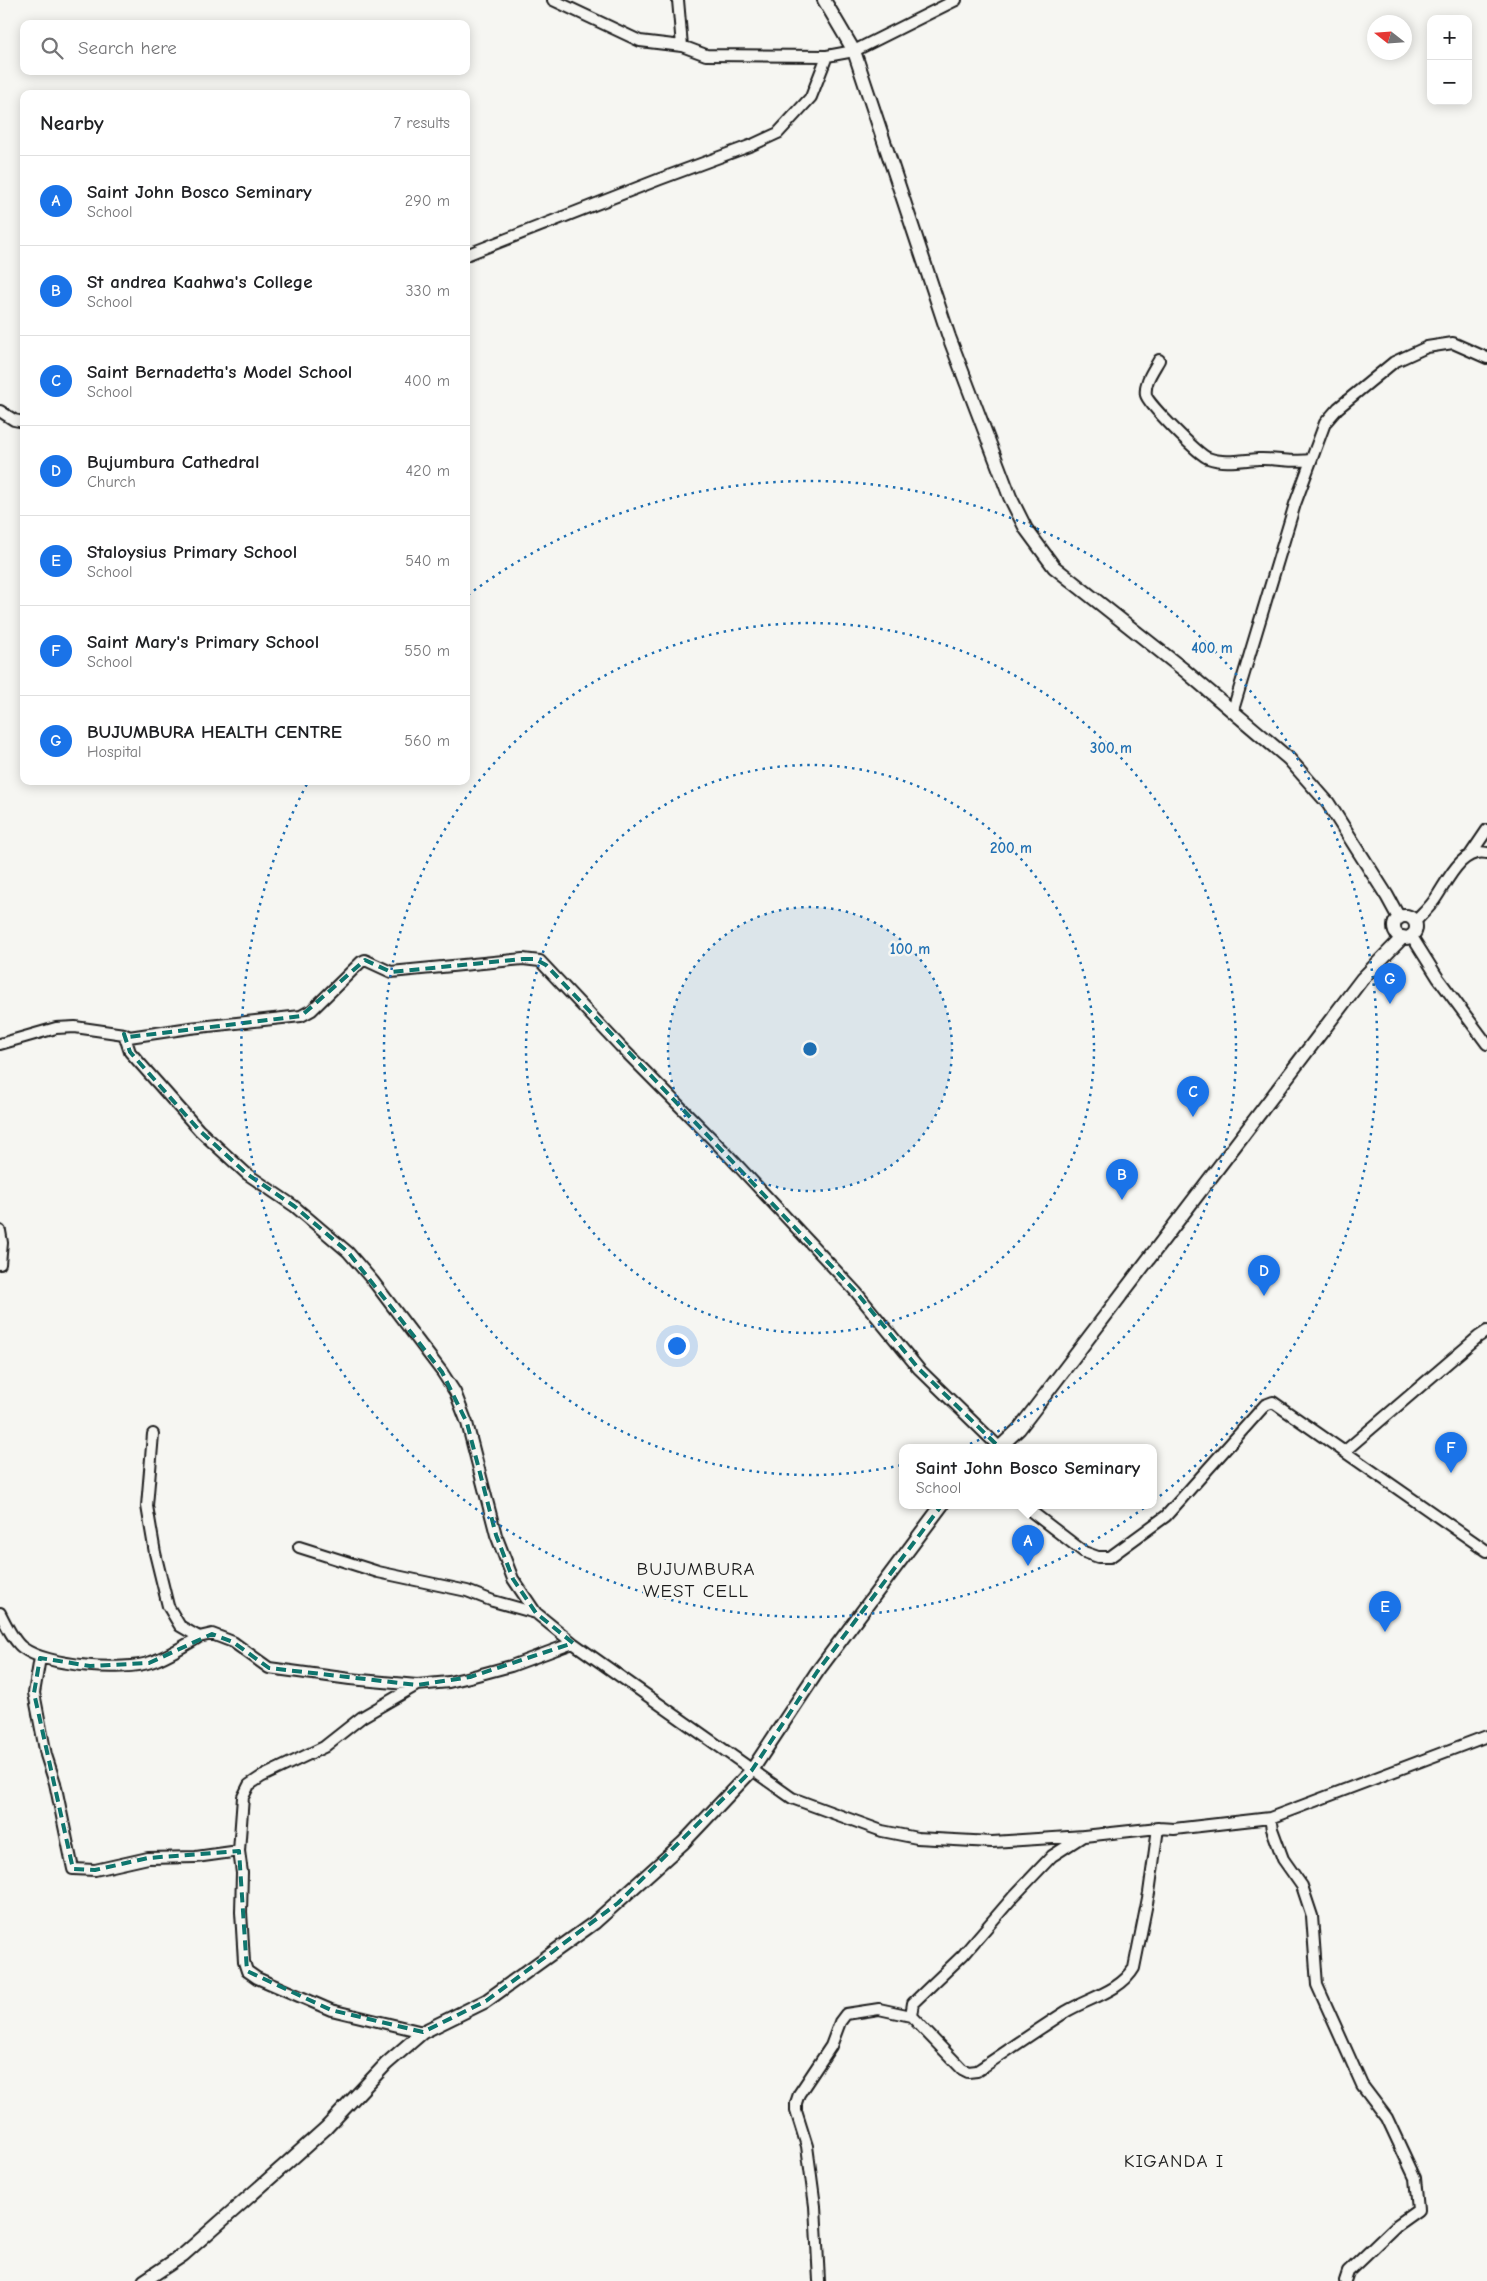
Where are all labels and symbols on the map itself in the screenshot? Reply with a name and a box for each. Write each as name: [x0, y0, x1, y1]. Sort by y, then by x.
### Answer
north arrow: [1367, 15, 1412, 60]
text: 400 m: [1191, 639, 1233, 657]
text: 300 m: [1090, 739, 1132, 757]
text: 200 m: [990, 839, 1032, 857]
text: 100 m: [890, 940, 930, 958]
pin: G: [1374, 963, 1406, 1004]
centre of rings: [801, 1040, 819, 1058]
pin: C: [1177, 1076, 1209, 1117]
pin: B: [1106, 1159, 1138, 1200]
pin: D: [1248, 1255, 1280, 1296]
your location: [664, 1333, 690, 1359]
pin: F: [1435, 1432, 1467, 1473]
pin: A: [1012, 1525, 1044, 1566]
district label: BUJUMBURA WEST CELL: [637, 1558, 755, 1602]
pin: E: [1369, 1591, 1401, 1632]
district label: KIGANDA I: [1124, 2150, 1224, 2172]

